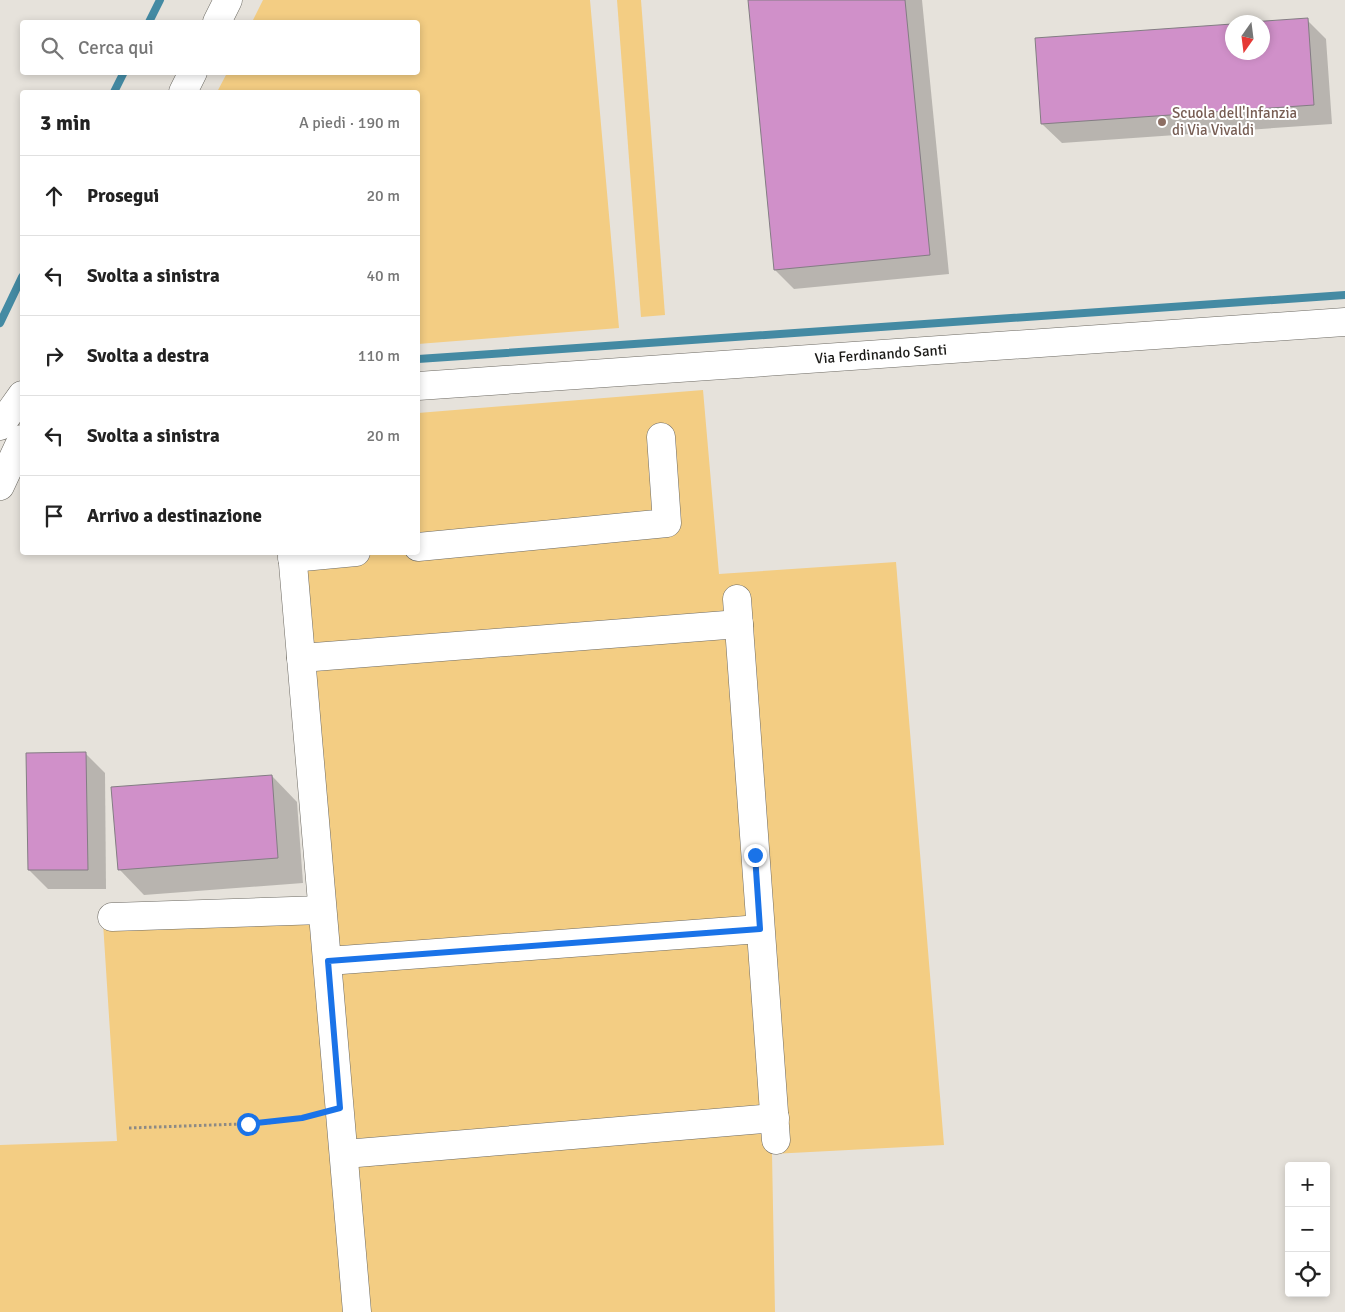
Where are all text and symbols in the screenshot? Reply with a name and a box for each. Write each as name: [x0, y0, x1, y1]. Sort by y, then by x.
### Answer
north arrow: [1225, 15, 1270, 60]
search box: [20, 20, 420, 75]
icon: search: [38, 34, 66, 62]
text: Cerca qui: [78, 36, 154, 60]
place label: Scuola dell'Infanzia di Via Vivaldi: [1172, 104, 1297, 139]
text: 3 min: [40, 110, 91, 136]
text: A piedi · 190 m: [299, 113, 400, 133]
marker: Scuola dell'Infanzia di Via Vivaldi: [1156, 116, 1168, 128]
icon: ahead: [40, 182, 68, 210]
text: Prosegui: [87, 184, 159, 208]
text: 20 m: [366, 186, 400, 206]
icon: left: [40, 262, 68, 290]
text: Svolta a sinistra: [87, 264, 220, 288]
text: 40 m: [366, 266, 400, 286]
street label: Via Ferdinando Santi: [814, 340, 948, 368]
icon: right: [40, 342, 68, 370]
text: Svolta a destra: [87, 344, 209, 368]
text: 110 m: [358, 346, 400, 366]
icon: left: [40, 422, 68, 450]
text: Svolta a sinistra: [87, 424, 220, 448]
text: 20 m: [366, 426, 400, 446]
icon: arrive: [40, 502, 68, 530]
text: Arrivo a destinazione: [87, 504, 262, 528]
route end: [744, 844, 767, 867]
route start: [237, 1113, 260, 1136]
map controls: [1285, 1162, 1330, 1297]
button: +: [1285, 1162, 1330, 1207]
button: −: [1285, 1207, 1330, 1252]
button: locate: [1285, 1252, 1330, 1297]

